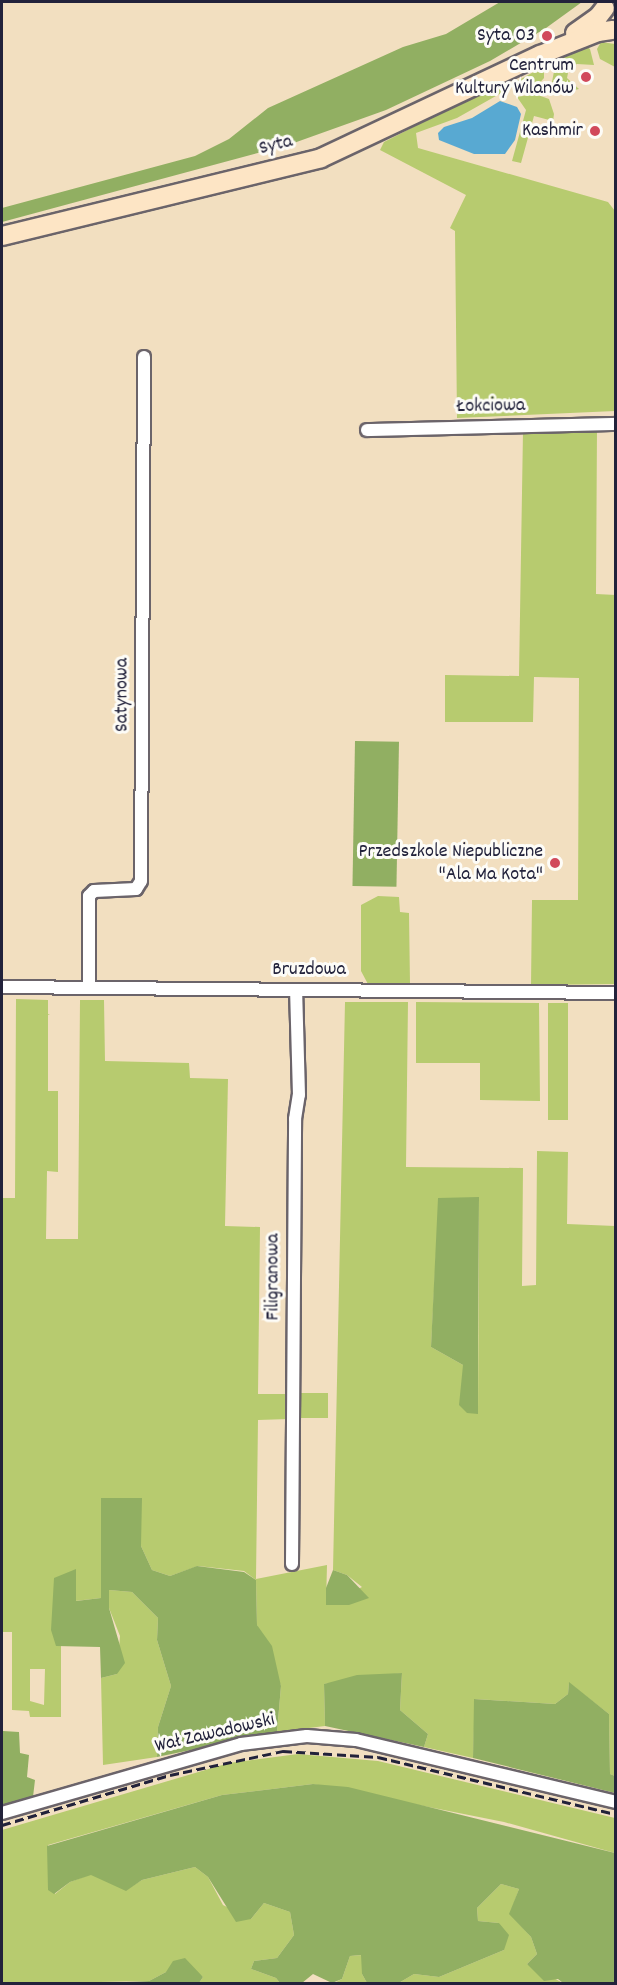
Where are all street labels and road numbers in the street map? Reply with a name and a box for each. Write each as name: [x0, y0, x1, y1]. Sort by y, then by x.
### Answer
street label: Syta: [257, 130, 295, 162]
street label: Łokciowa: [457, 394, 525, 420]
street label: Satynowa: [111, 658, 135, 732]
street label: Bruzdowa: [272, 958, 346, 982]
street label: Filigranowa: [262, 1234, 286, 1320]
street label: Wał Zawadowski: [153, 1709, 277, 1759]

